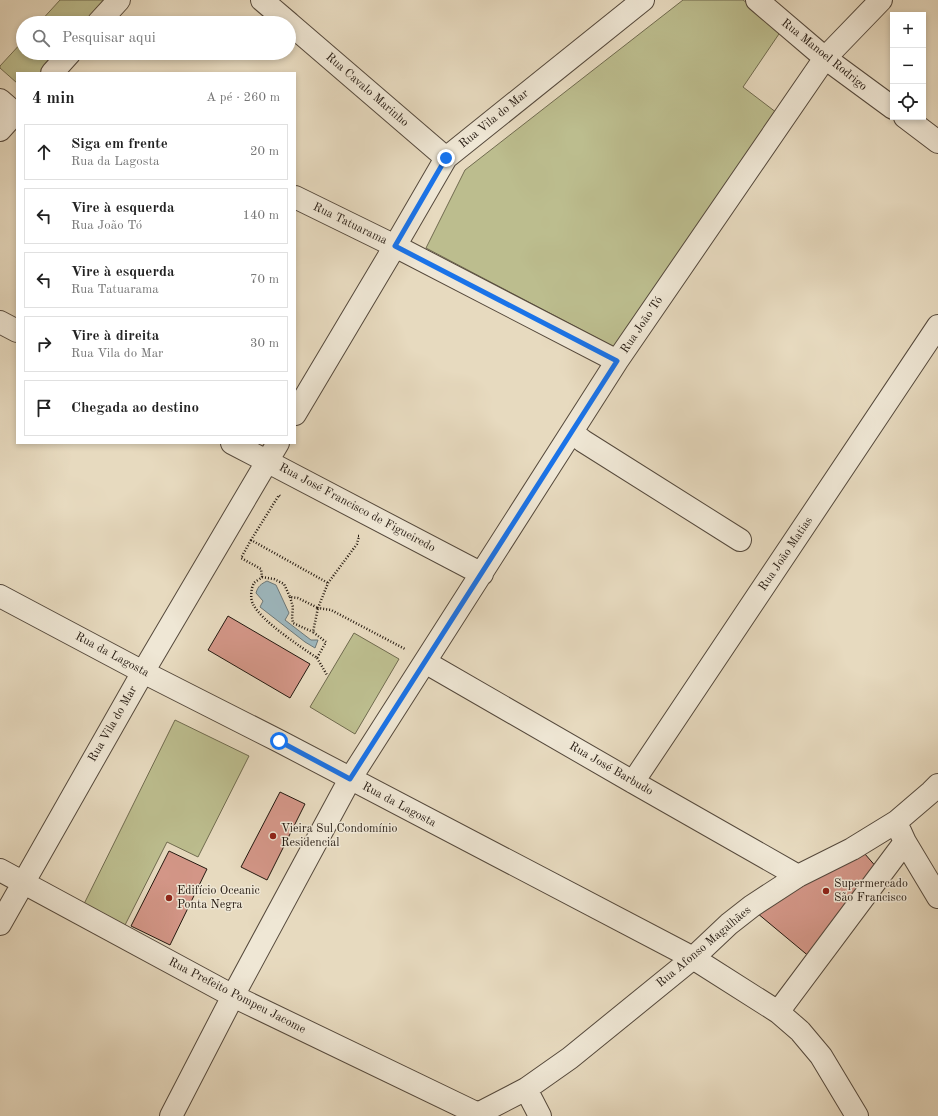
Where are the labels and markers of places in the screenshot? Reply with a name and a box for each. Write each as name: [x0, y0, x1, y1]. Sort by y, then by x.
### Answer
place label: Vieira Sul Condomínio Residencial: [281, 823, 398, 849]
marker: Vieira Sul Condomínio Residencial: [268, 831, 278, 841]
place label: Supermercado São Francisco: [834, 878, 908, 904]
place label: Edifício Oceanic Ponta Negra: [177, 885, 260, 911]
marker: Supermercado São Francisco: [821, 886, 831, 896]
marker: Edifício Oceanic Ponta Negra: [164, 893, 174, 903]

